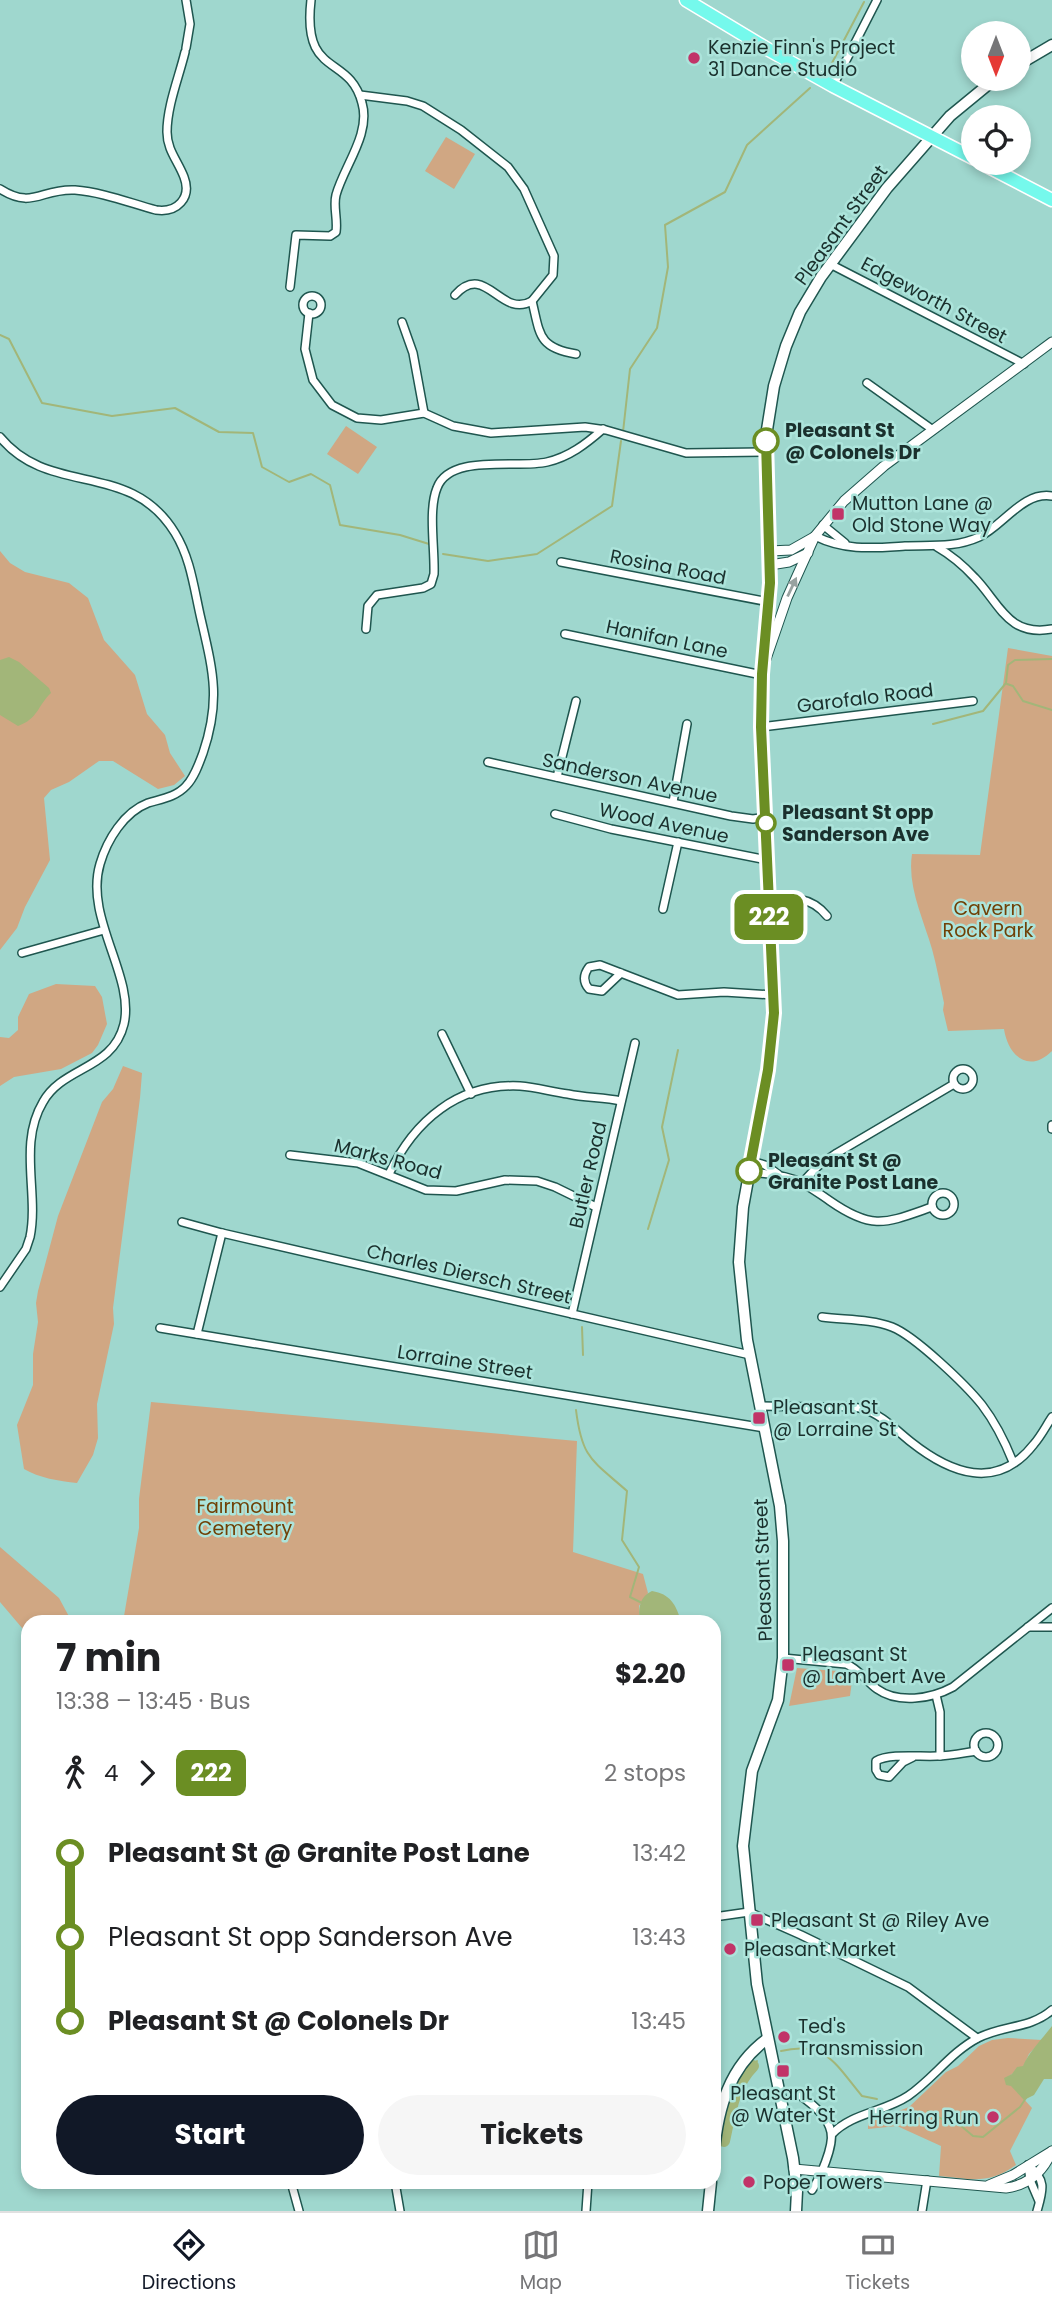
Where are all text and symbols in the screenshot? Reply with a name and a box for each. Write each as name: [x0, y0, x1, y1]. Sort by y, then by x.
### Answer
north arrow: [961, 21, 1031, 91]
map controls: [961, 21, 1031, 175]
place label: Kenzie Finn's Project 31 Dance Studio: [708, 34, 895, 83]
marker: Kenzie Finn's Project 31 Dance Studio: [686, 50, 702, 66]
button: locate: [961, 105, 1031, 175]
street label: Pleasant Street: [788, 159, 894, 291]
street label: Edgeworth Street: [856, 250, 1012, 350]
place label: Pleasant St @ Colonels Dr: [785, 417, 921, 466]
marker: Pleasant St @ Colonels Dr: [753, 428, 779, 454]
place label: Mutton Lane @ Old Stone Way: [852, 490, 993, 539]
marker: Mutton Lane @ Old Stone Way: [830, 506, 846, 522]
street label: Rosina Road: [608, 543, 728, 591]
one-way arrow: [786, 577, 798, 597]
street label: Hanifan Lane: [603, 613, 731, 665]
street label: Garofalo Road: [795, 676, 935, 720]
street label: Sanderson Avenue: [540, 746, 720, 810]
street label: Wood Avenue: [597, 796, 731, 850]
place label: Pleasant St opp Sanderson Ave: [782, 799, 934, 848]
marker: Pleasant St opp Sanderson Ave: [756, 813, 776, 833]
line badge: 222: [729, 894, 809, 940]
park label: Cavern Rock Park: [943, 895, 1034, 944]
text: 222: [748, 900, 790, 933]
street label: Butler Road: [563, 1119, 613, 1231]
street label: Marks Road: [331, 1132, 445, 1186]
place label: Pleasant St @ Granite Post Lane: [768, 1147, 938, 1196]
marker: Pleasant St @ Granite Post Lane: [736, 1158, 762, 1184]
street label: Charles Diersch Street: [364, 1237, 574, 1311]
street label: Lorraine Street: [395, 1338, 535, 1386]
place label: Pleasant St @ Lorraine St: [773, 1394, 897, 1443]
marker: Pleasant St @ Lorraine St: [751, 1410, 767, 1426]
park label: Fairmount Cemetery: [196, 1493, 294, 1542]
street label: Pleasant Street: [747, 1498, 779, 1642]
text: 7 min: [56, 1631, 161, 1684]
place label: Pleasant St @ Lambert Ave: [802, 1641, 946, 1690]
text: $2.20: [615, 1656, 686, 1692]
marker: Pleasant St @ Lambert Ave: [780, 1657, 796, 1673]
text: 13:38 – 13:45 · Bus: [56, 1685, 250, 1717]
icon: walk: [56, 1754, 94, 1792]
icon: forward: [128, 1754, 166, 1792]
text: 222: [190, 1756, 232, 1789]
text: 4: [104, 1757, 118, 1789]
text: 2 stops: [604, 1757, 686, 1789]
text: Pleasant St @ Granite Post Lane: [108, 1835, 530, 1871]
text: 13:42: [633, 1837, 686, 1869]
place label: Pleasant St @ Riley Ave: [771, 1907, 989, 1934]
marker: Pleasant St @ Riley Ave: [749, 1912, 765, 1928]
text: Pleasant St opp Sanderson Ave: [108, 1919, 513, 1955]
text: 13:43: [632, 1921, 686, 1953]
place label: Pleasant Market: [744, 1936, 896, 1963]
marker: Pleasant Market: [722, 1941, 738, 1957]
text: Pleasant St @ Colonels Dr: [108, 2003, 449, 2039]
text: 13:45: [631, 2005, 686, 2037]
place label: Ted's Transmission: [798, 2013, 923, 2062]
marker: Ted's Transmission: [776, 2029, 792, 2045]
marker: Pleasant St @ Water St: [775, 2063, 791, 2079]
place label: Pleasant St @ Water St: [730, 2080, 836, 2129]
button: Start: [56, 2095, 364, 2175]
button: Tickets: [378, 2095, 686, 2175]
place label: Herring Run: [869, 2104, 979, 2131]
marker: Herring Run: [985, 2109, 1001, 2125]
place label: Pope Towers: [763, 2169, 883, 2196]
marker: Pope Towers: [741, 2174, 757, 2190]
tab: Directions: [142, 2226, 236, 2297]
tab: Map: [520, 2226, 562, 2297]
tab: Tickets: [845, 2226, 910, 2297]

